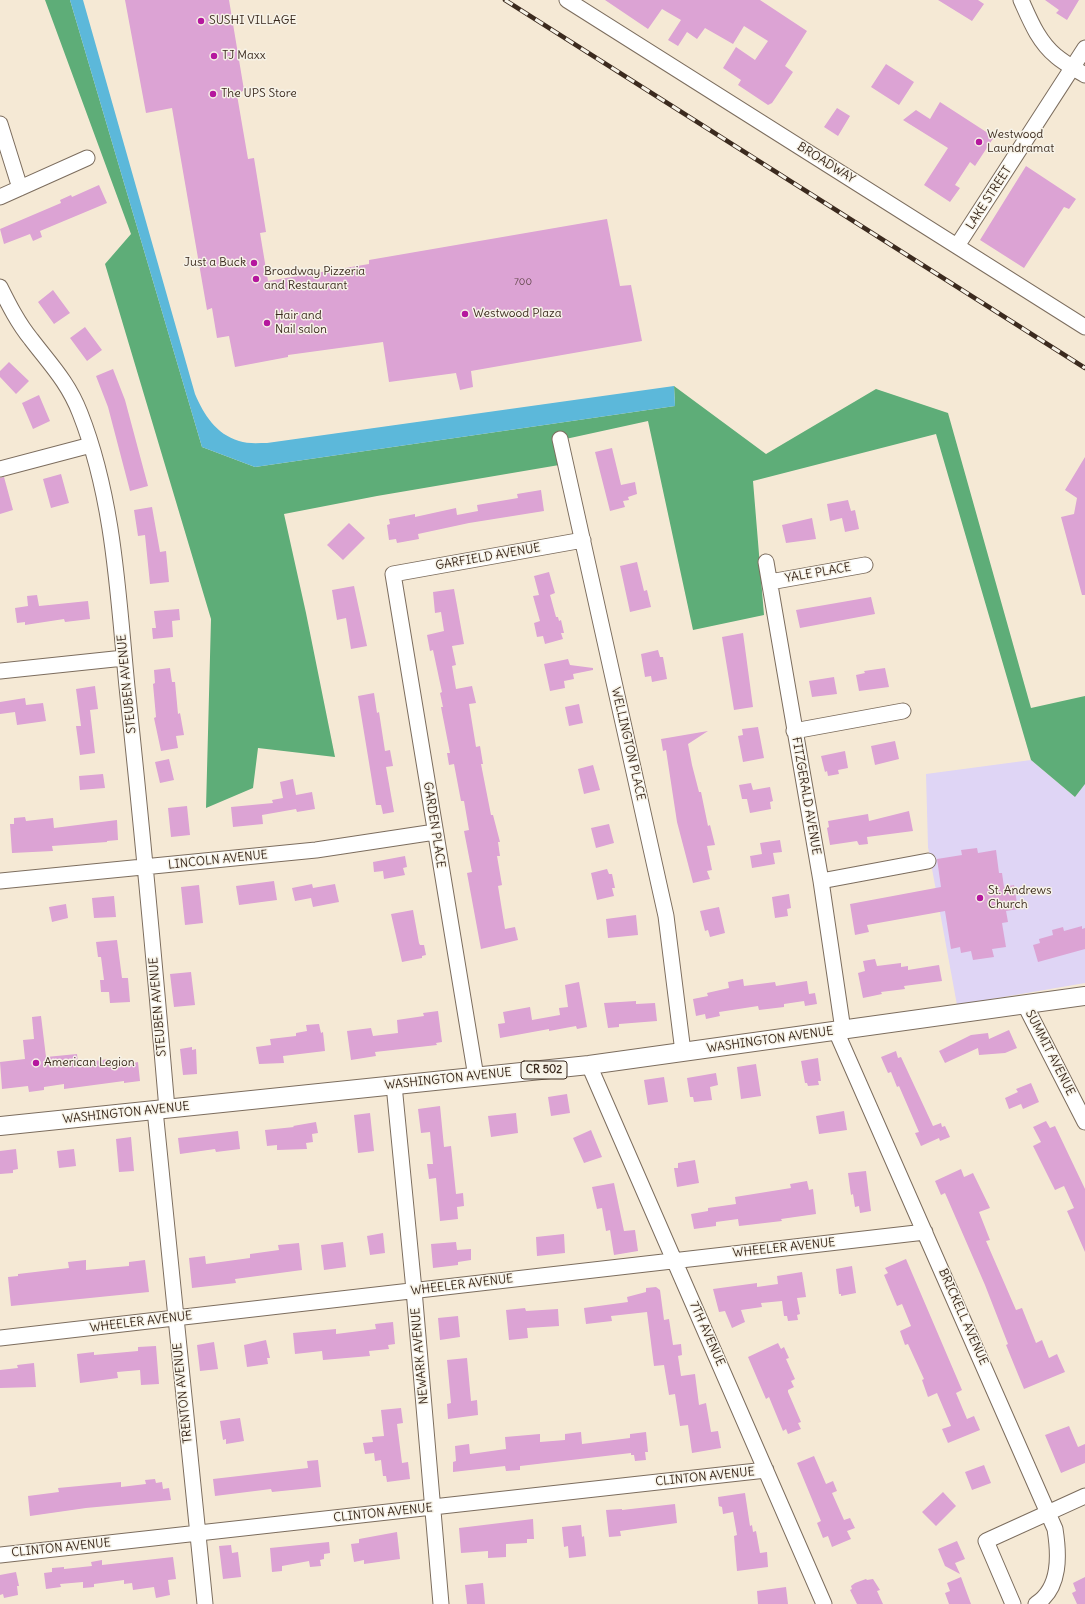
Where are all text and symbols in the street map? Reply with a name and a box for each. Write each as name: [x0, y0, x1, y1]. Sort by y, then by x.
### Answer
place label: SUSHI VILLAGE: [209, 14, 296, 28]
marker: SUSHI VILLAGE: [196, 16, 206, 26]
place label: TJ Maxx: [222, 49, 266, 63]
marker: TJ Maxx: [209, 51, 219, 61]
place label: The UPS Store: [221, 87, 297, 101]
marker: The UPS Store: [208, 89, 218, 99]
place label: Westwood Laundramat: [987, 128, 1054, 156]
marker: Westwood Laundramat: [974, 137, 984, 147]
street label: BROADWAY: [794, 140, 858, 186]
street label: LAKE STREET: [963, 164, 1015, 232]
place label: Just a Buck: [184, 256, 246, 270]
marker: Just a Buck: [249, 258, 259, 268]
place label: Broadway Pizzeria and Restaurant: [264, 265, 365, 293]
marker: Broadway Pizzeria and Restaurant: [251, 274, 261, 284]
house number: 700: [514, 276, 532, 288]
place label: Westwood Plaza: [473, 307, 562, 321]
place label: Hair and Nail salon: [275, 309, 327, 337]
marker: Westwood Plaza: [460, 309, 470, 319]
marker: Hair and Nail salon: [262, 318, 272, 328]
street label: GARFIELD AVENUE: [434, 541, 542, 573]
street label: YALE PLACE: [784, 560, 852, 586]
street label: STEUBEN AVENUE: [115, 634, 139, 734]
street label: WELLINGTON PLACE: [608, 686, 648, 802]
street label: FITZGERALD AVENUE: [789, 736, 823, 856]
street label: GARDEN PLACE: [420, 781, 448, 869]
street label: LINCOLN AVENUE: [167, 848, 269, 872]
place label: St. Andrews Church: [988, 884, 1051, 912]
marker: St. Andrews Church: [975, 893, 985, 903]
street label: STEUBEN AVENUE: [146, 957, 170, 1057]
street label: SUMMIT AVENUE: [1022, 1008, 1078, 1098]
street label: WASHINGTON AVENUE: [706, 1024, 834, 1056]
place label: American Legion: [44, 1056, 135, 1070]
marker: American Legion: [31, 1058, 41, 1068]
road number: CR 502: [521, 1061, 567, 1079]
street label: WASHINGTON AVENUE: [384, 1065, 512, 1093]
street label: WASHINGTON AVENUE: [62, 1099, 190, 1127]
street label: WHEELER AVENUE: [732, 1235, 836, 1261]
street label: BRICKELL AVENUE: [935, 1266, 991, 1368]
street label: WHEELER AVENUE: [410, 1272, 514, 1298]
street label: 7TH AVENUE: [686, 1300, 728, 1368]
street label: NEWARK AVENUE: [409, 1307, 431, 1405]
street label: WHEELER AVENUE: [89, 1309, 193, 1335]
street label: TRENTON AVENUE: [171, 1342, 195, 1444]
street label: CLINTON AVENUE: [655, 1465, 755, 1489]
street label: CLINTON AVENUE: [333, 1501, 433, 1525]
street label: CLINTON AVENUE: [11, 1536, 111, 1560]

